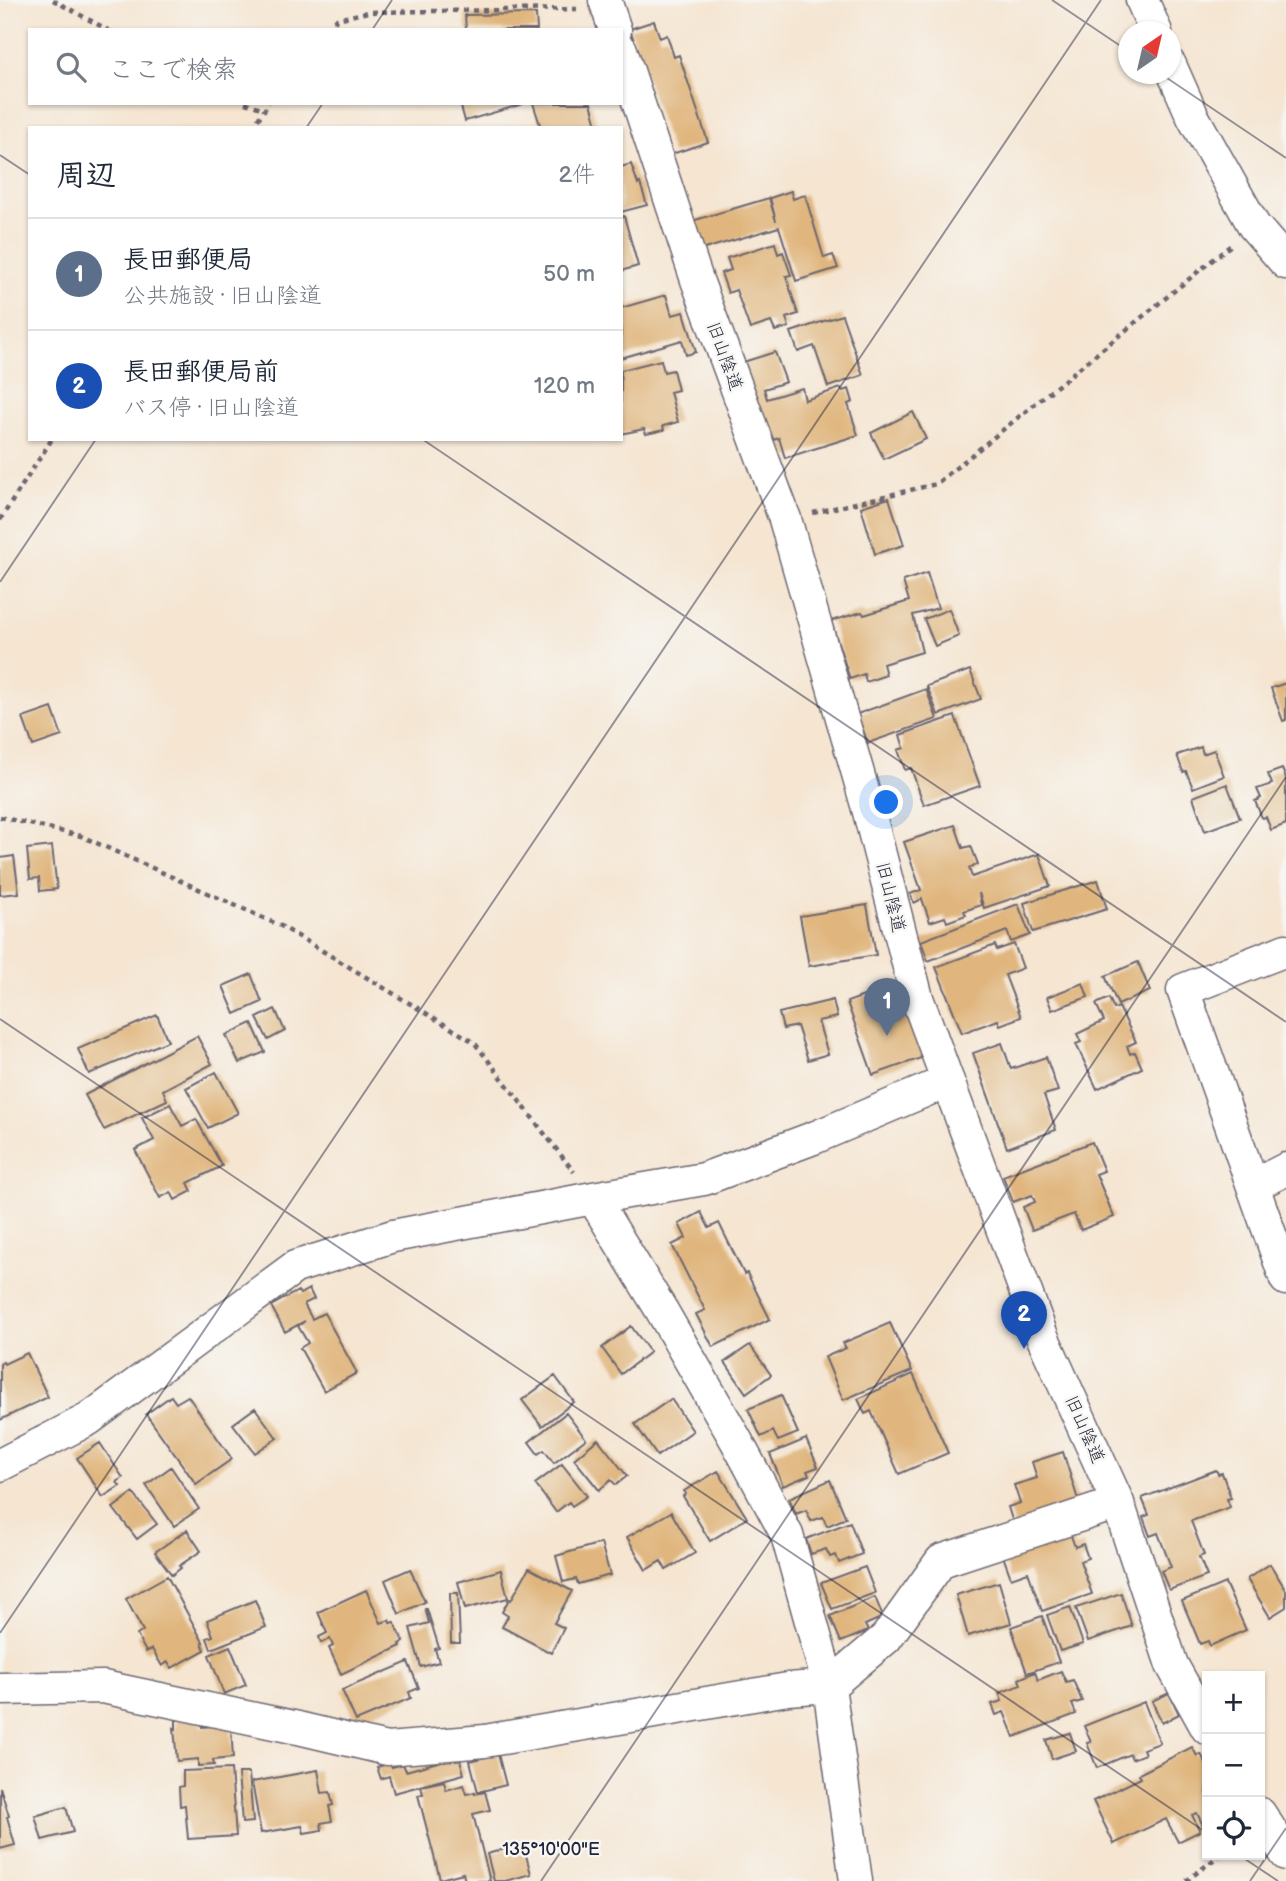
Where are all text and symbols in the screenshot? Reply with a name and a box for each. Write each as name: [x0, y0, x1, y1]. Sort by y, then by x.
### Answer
north arrow: [1118, 21, 1181, 84]
search box: [28, 28, 623, 105]
icon: search: [52, 48, 90, 86]
text: ここで検索: [108, 55, 238, 86]
text: 周辺: [56, 158, 116, 194]
text: 2件: [558, 161, 595, 189]
text: 長田郵便局: [123, 245, 253, 276]
text: 1: [74, 260, 84, 288]
text: 50 m: [543, 260, 595, 288]
text: 公共施設 · 旧山陰道: [123, 282, 322, 310]
street label: 旧山陰道: [702, 319, 747, 394]
text: 長田郵便局前: [123, 357, 279, 388]
text: 2: [72, 372, 86, 400]
text: 120 m: [534, 372, 595, 400]
text: バス停 · 旧山陰道: [123, 394, 299, 422]
your location: [869, 785, 903, 819]
street label: 旧山陰道: [872, 860, 909, 935]
pin: 1: [864, 978, 910, 1036]
pin: 2: [1001, 1291, 1047, 1349]
street label: 旧山陰道: [1060, 1392, 1109, 1466]
map controls: [1202, 1671, 1265, 1860]
button: +: [1202, 1671, 1265, 1734]
button: −: [1202, 1734, 1265, 1797]
button: locate: [1202, 1797, 1265, 1860]
text: 135°10'00"E: [502, 1839, 600, 1860]

